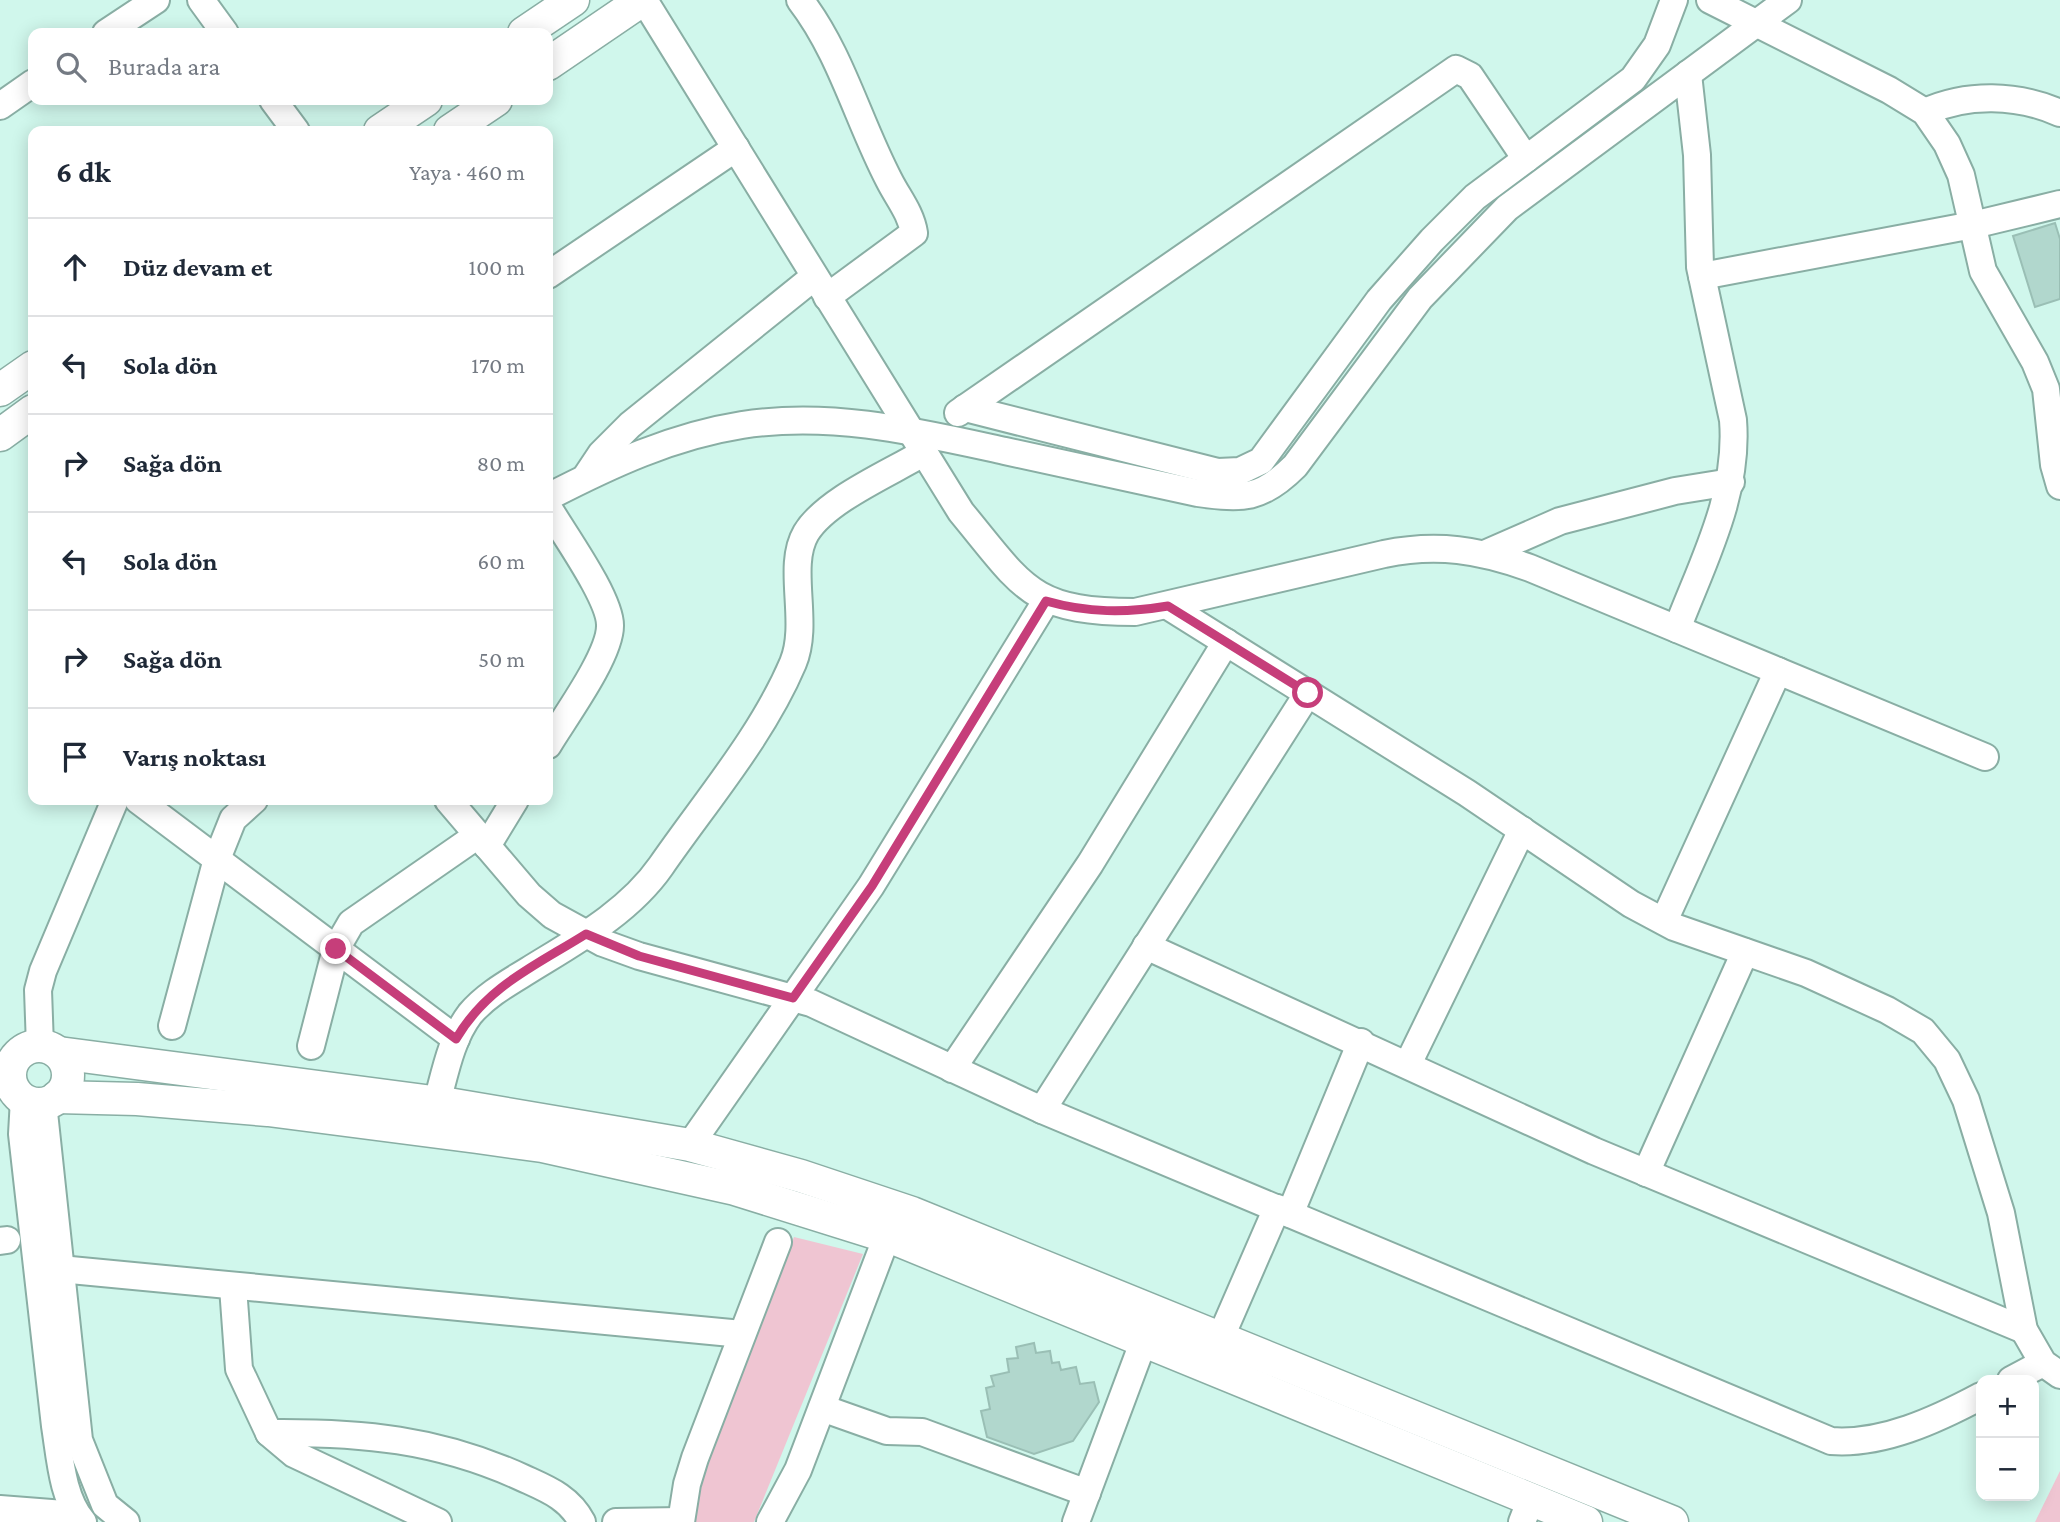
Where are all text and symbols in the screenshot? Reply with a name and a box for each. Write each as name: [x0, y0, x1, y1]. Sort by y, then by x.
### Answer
search box: [28, 28, 553, 105]
icon: search: [52, 48, 90, 86]
text: Burada ara: [108, 52, 220, 81]
text: 6 dk: [56, 155, 111, 188]
text: Yaya · 460 m: [409, 159, 525, 185]
icon: ahead: [56, 248, 94, 286]
text: Düz devam et: [123, 253, 272, 282]
text: 100 m: [469, 254, 525, 280]
icon: left: [56, 346, 94, 384]
text: Sola dön: [123, 351, 217, 380]
text: 170 m: [471, 352, 525, 378]
icon: right: [56, 444, 94, 482]
text: Sağa dön: [123, 449, 222, 478]
text: 80 m: [477, 450, 525, 476]
icon: left: [56, 542, 94, 580]
text: Sola dön: [123, 547, 217, 576]
text: 60 m: [478, 548, 525, 574]
icon: right: [56, 640, 94, 678]
text: Sağa dön: [123, 645, 222, 674]
text: 50 m: [478, 646, 525, 672]
route start: [1292, 677, 1323, 708]
icon: arrive: [56, 738, 94, 776]
text: Varış noktası: [123, 743, 266, 772]
route end: [320, 933, 351, 964]
map controls: [1976, 1375, 2039, 1501]
button: +: [1976, 1375, 2039, 1438]
button: −: [1976, 1438, 2039, 1501]

